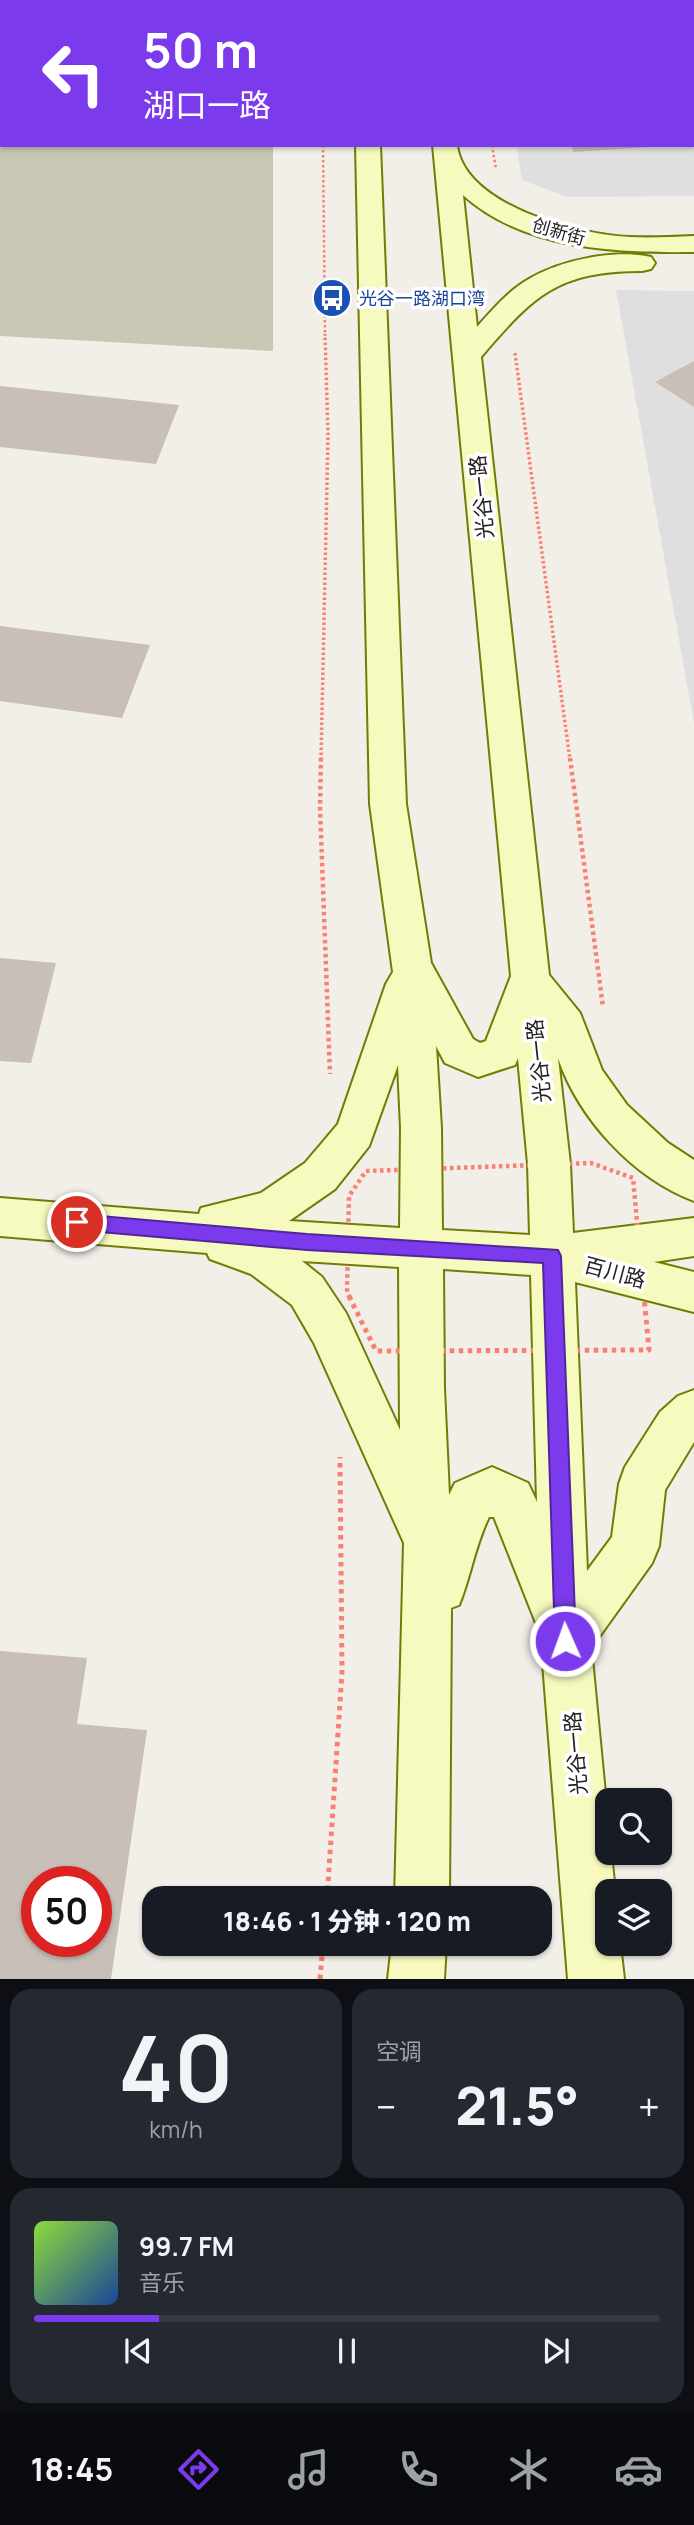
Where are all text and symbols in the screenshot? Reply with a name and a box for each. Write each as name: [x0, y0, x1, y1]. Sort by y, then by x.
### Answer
text: 50 m: [143, 16, 258, 83]
icon: left: [28, 28, 119, 119]
text: 湖口一路: [143, 83, 271, 127]
street label: 创新街: [530, 212, 588, 250]
bus stop icon: 光谷一路湖口湾: [311, 277, 353, 319]
place label: 光谷一路湖口湾: [359, 286, 485, 310]
street label: 光谷一路: [463, 454, 499, 540]
street label: 光谷一路: [520, 1018, 556, 1104]
pin: [47, 1192, 107, 1252]
icon: arrive: [58, 1203, 96, 1241]
street label: 百川路: [581, 1250, 649, 1294]
position arrow: [528, 1604, 602, 1678]
street label: 光谷一路: [557, 1710, 593, 1796]
map controls: [595, 1788, 672, 1956]
button: search: [595, 1788, 672, 1865]
speed limit sign: 50: [21, 1866, 112, 1957]
button: layers: [595, 1879, 672, 1956]
text: 18:46 · 1 分钟 · 120 m: [223, 1903, 471, 1939]
text: 40: [118, 2005, 234, 2129]
text: 空调: [376, 2035, 422, 2067]
text: 21.5°: [456, 2070, 579, 2141]
text: −: [376, 2080, 397, 2132]
text: +: [638, 2080, 660, 2132]
text: km/h: [149, 2113, 203, 2145]
text: 99.7 FM: [139, 2228, 234, 2264]
text: 音乐: [139, 2266, 185, 2298]
icon: previous: [119, 2332, 157, 2370]
icon: pause: [328, 2332, 366, 2370]
icon: next: [537, 2332, 575, 2370]
icon: directions: [174, 2445, 223, 2494]
icon: music: [284, 2445, 333, 2494]
icon: phone: [394, 2445, 443, 2494]
icon: climate: [504, 2445, 553, 2494]
icon: car: [614, 2445, 663, 2494]
text: 18:45: [31, 2447, 113, 2491]

